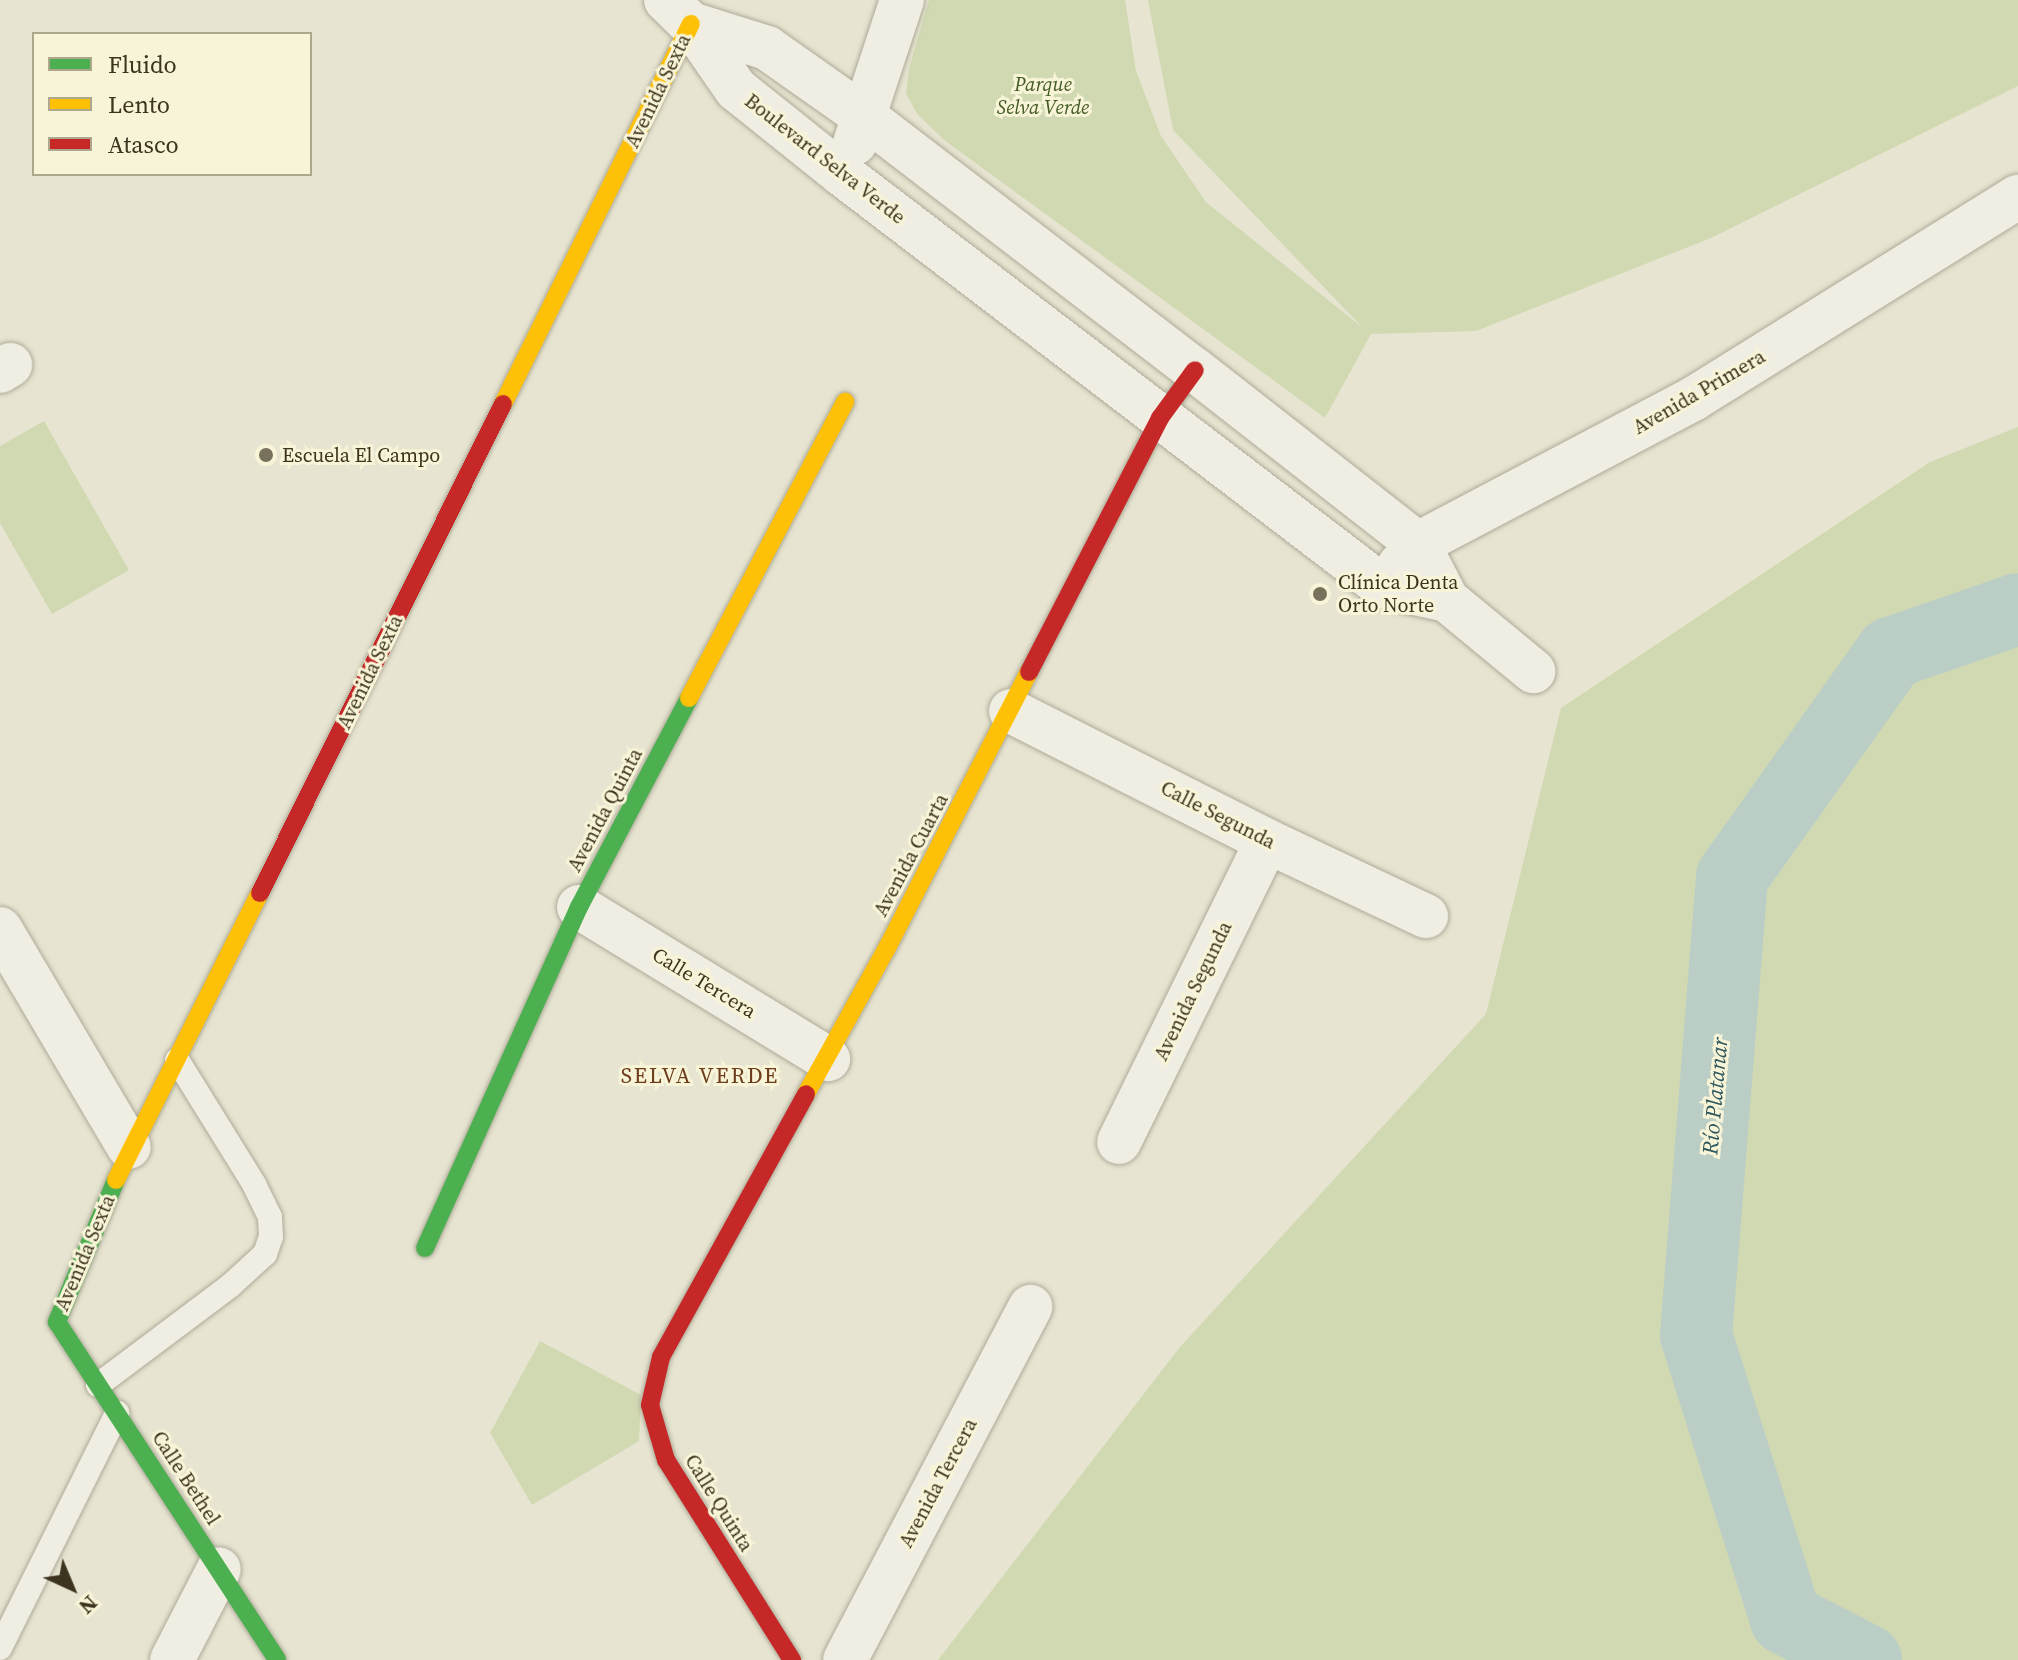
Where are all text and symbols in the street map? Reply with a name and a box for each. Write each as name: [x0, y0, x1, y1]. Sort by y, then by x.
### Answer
street label: Avenida Sexta: [620, 30, 696, 152]
legend: [32, 32, 312, 176]
text: Fluido: [108, 48, 177, 81]
park label: Parque Selva Verde: [997, 72, 1089, 119]
text: Lento: [108, 88, 170, 121]
street label: Boulevard Selva Verde: [740, 89, 910, 229]
text: Atasco: [108, 128, 179, 161]
street label: Avenida Primera: [1629, 344, 1769, 440]
place label: Escuela El Campo: [282, 443, 440, 467]
marker: Escuela El Campo: [257, 446, 275, 464]
place label: Clínica Denta Orto Norte: [1338, 570, 1458, 617]
marker: Clínica Denta Orto Norte: [1309, 583, 1331, 605]
street label: Avenida Sexta: [332, 611, 408, 733]
street label: Avenida Quinta: [562, 744, 648, 876]
street label: Calle Segunda: [1157, 776, 1279, 854]
street label: Avenida Cuarta: [869, 789, 953, 921]
street label: Avenida Segunda: [1149, 917, 1237, 1065]
street label: Calle Tercera: [648, 943, 760, 1023]
water label: Río Platanar: [1697, 1036, 1733, 1156]
district label: SELVA VERDE: [620, 1063, 780, 1089]
street label: Avenida Sexta: [50, 1191, 120, 1315]
street label: Avenida Tercera: [894, 1414, 982, 1552]
street label: Calle Bethel: [147, 1427, 225, 1529]
street label: Calle Quinta: [680, 1450, 758, 1556]
north arrow: [32, 1548, 112, 1628]
text: N: [72, 1589, 105, 1622]

